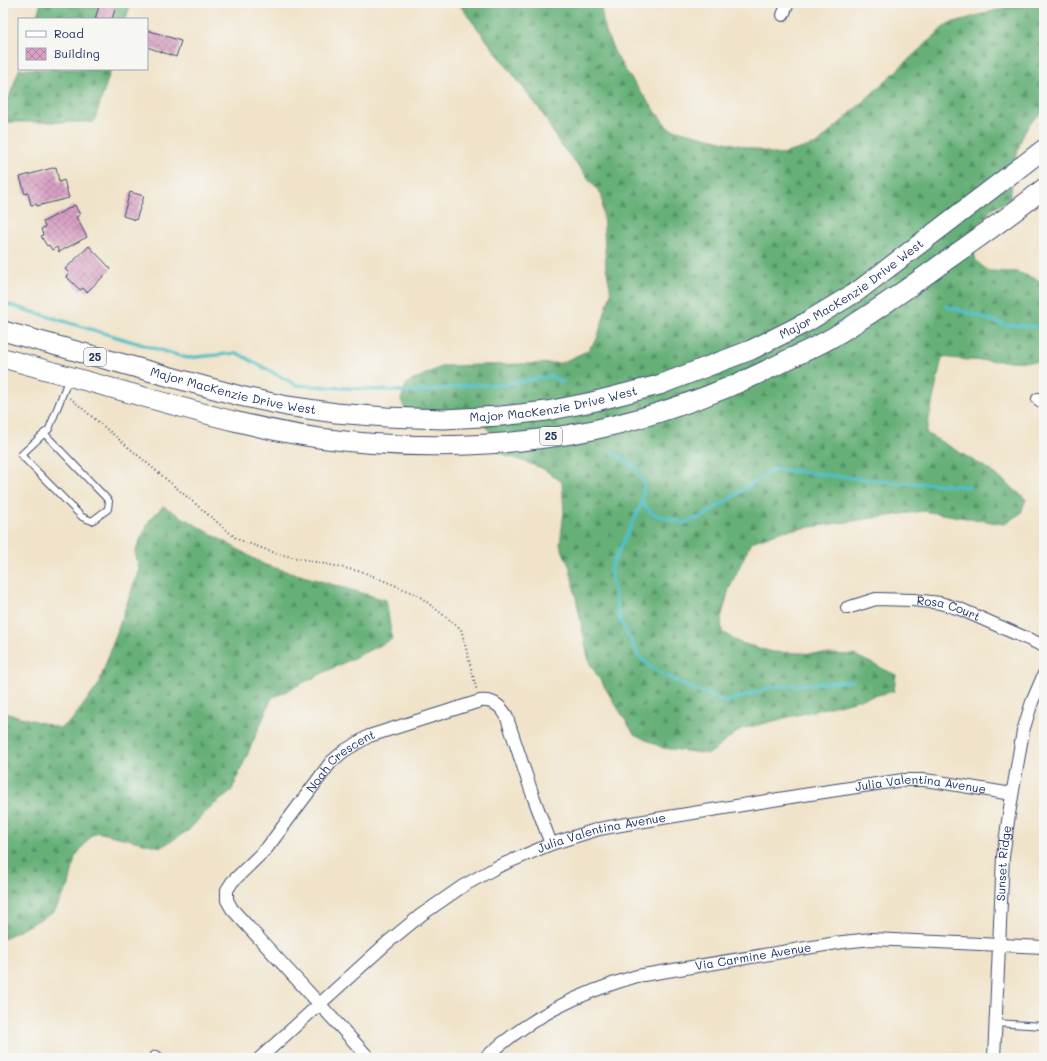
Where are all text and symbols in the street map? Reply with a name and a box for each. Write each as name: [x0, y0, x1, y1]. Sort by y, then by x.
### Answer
legend: [18, 18, 148, 70]
text: Road: [54, 25, 84, 41]
text: Building: [54, 45, 100, 61]
street label: Major MacKenzie Drive West: [776, 235, 926, 342]
road number: 25: [84, 348, 106, 366]
street label: Major MacKenzie Drive West: [149, 363, 317, 417]
street label: Major MacKenzie Drive West: [469, 382, 639, 425]
road number: 25: [540, 427, 562, 445]
street label: Rosa Court: [916, 591, 983, 624]
street label: Noah Crescent: [302, 726, 377, 795]
street label: Julia Valentina Avenue: [854, 771, 987, 797]
street label: Julia Valentina Avenue: [535, 809, 667, 856]
street label: Sunset Ridge: [992, 824, 1014, 901]
street label: Via Carmine Avenue: [694, 938, 812, 973]

